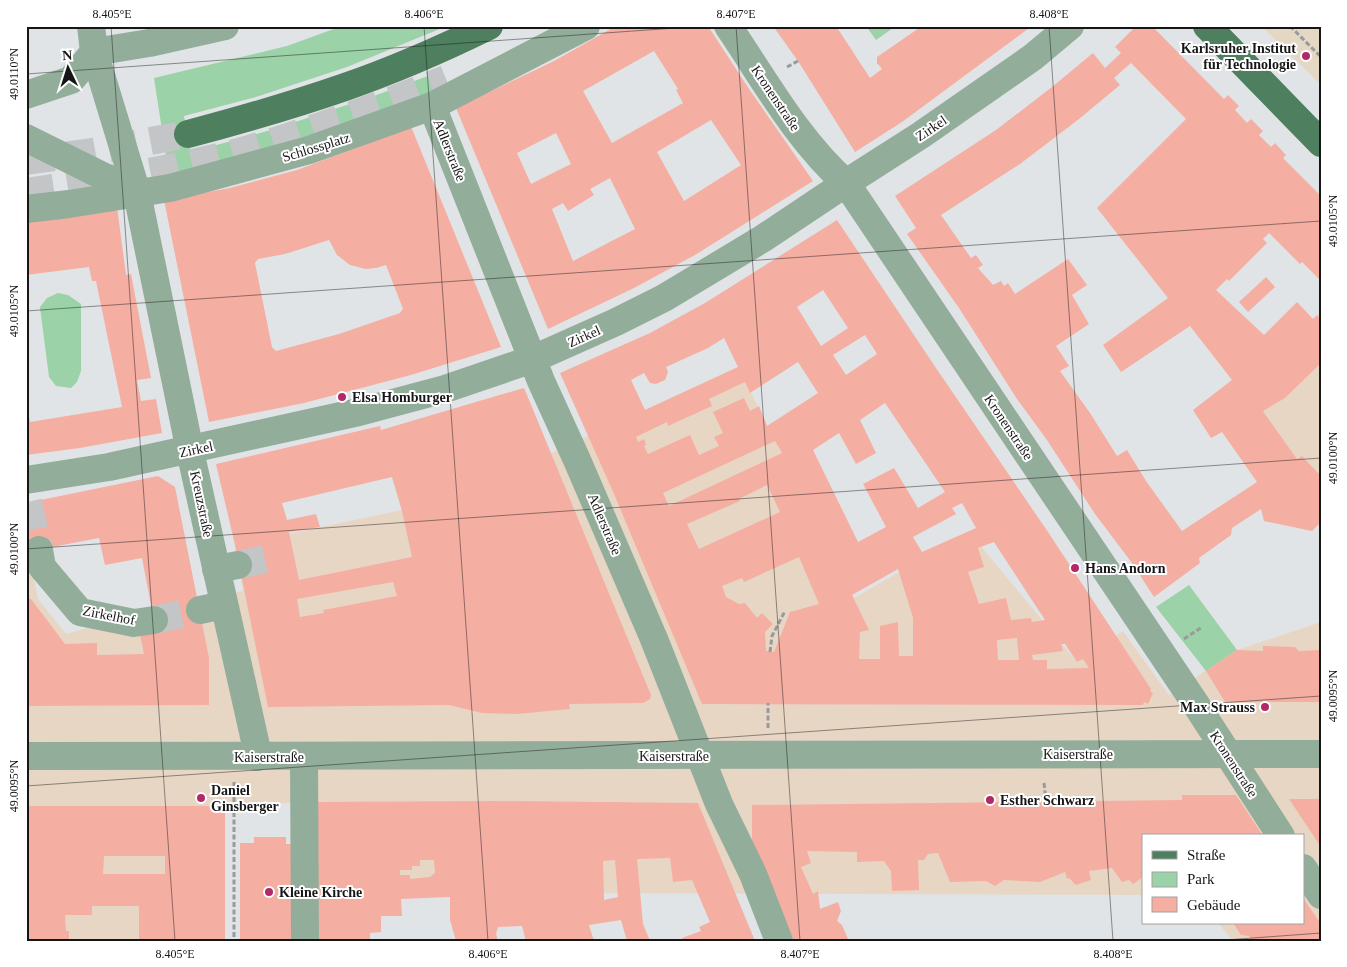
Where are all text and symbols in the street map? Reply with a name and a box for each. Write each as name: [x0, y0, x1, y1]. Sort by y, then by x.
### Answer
text: 8.405°E: [92, 7, 132, 21]
text: 8.406°E: [404, 7, 444, 21]
text: 8.407°E: [716, 7, 756, 21]
text: 8.408°E: [1029, 7, 1069, 21]
place label: Karlsruher Institut für Technologie: [1181, 41, 1296, 72]
north arrow: [42, 42, 92, 92]
text: 49.0110°N: [7, 48, 21, 100]
text: N: [62, 48, 73, 63]
marker: Karlsruher Institut für Technologie: [1300, 50, 1312, 62]
street label: Kronenstraße: [748, 63, 803, 134]
street label: Zirkel: [913, 113, 950, 144]
street label: Adlerstraße: [430, 117, 469, 183]
street label: Schlossplatz: [280, 130, 352, 165]
text: 49.0105°N: [1326, 194, 1340, 247]
text: 49.0105°N: [7, 284, 21, 337]
street label: Zirkel: [566, 323, 603, 350]
place label: Elsa Homburger: [352, 390, 452, 405]
marker: Elsa Homburger: [336, 391, 348, 403]
street label: Kronenstraße: [981, 392, 1036, 463]
text: 49.0100°N: [1326, 431, 1340, 484]
street label: Zirkel: [178, 439, 214, 460]
street label: Kreuzstraße: [187, 469, 216, 539]
street label: Adlerstraße: [585, 491, 624, 557]
text: 49.0100°N: [7, 522, 21, 575]
place label: Hans Andorn: [1085, 561, 1166, 576]
marker: Hans Andorn: [1069, 562, 1081, 574]
street label: Zirkelhof: [82, 603, 137, 628]
text: 49.0095°N: [1326, 669, 1340, 722]
place label: Max Strauss: [1180, 700, 1256, 715]
marker: Max Strauss: [1259, 701, 1271, 713]
street label: Kronenstraße: [1207, 729, 1260, 800]
street label: Kaiserstraße: [1043, 747, 1113, 762]
street label: Kaiserstraße: [639, 749, 709, 764]
street label: Kaiserstraße: [234, 750, 304, 765]
text: 49.0095°N: [7, 759, 21, 812]
place label: Daniel Ginsberger: [211, 783, 279, 814]
marker: Daniel Ginsberger: [195, 792, 207, 804]
place label: Esther Schwarz: [1000, 793, 1094, 808]
marker: Esther Schwarz: [984, 794, 996, 806]
legend: [1142, 834, 1304, 924]
text: Straße: [1187, 847, 1226, 863]
text: Park: [1187, 871, 1215, 887]
place label: Kleine Kirche: [279, 885, 362, 900]
marker: Kleine Kirche: [263, 886, 275, 898]
text: Gebäude: [1187, 897, 1241, 913]
text: 8.405°E: [155, 947, 195, 961]
text: 8.406°E: [468, 947, 508, 961]
text: 8.407°E: [780, 947, 820, 961]
text: 8.408°E: [1093, 947, 1133, 961]

